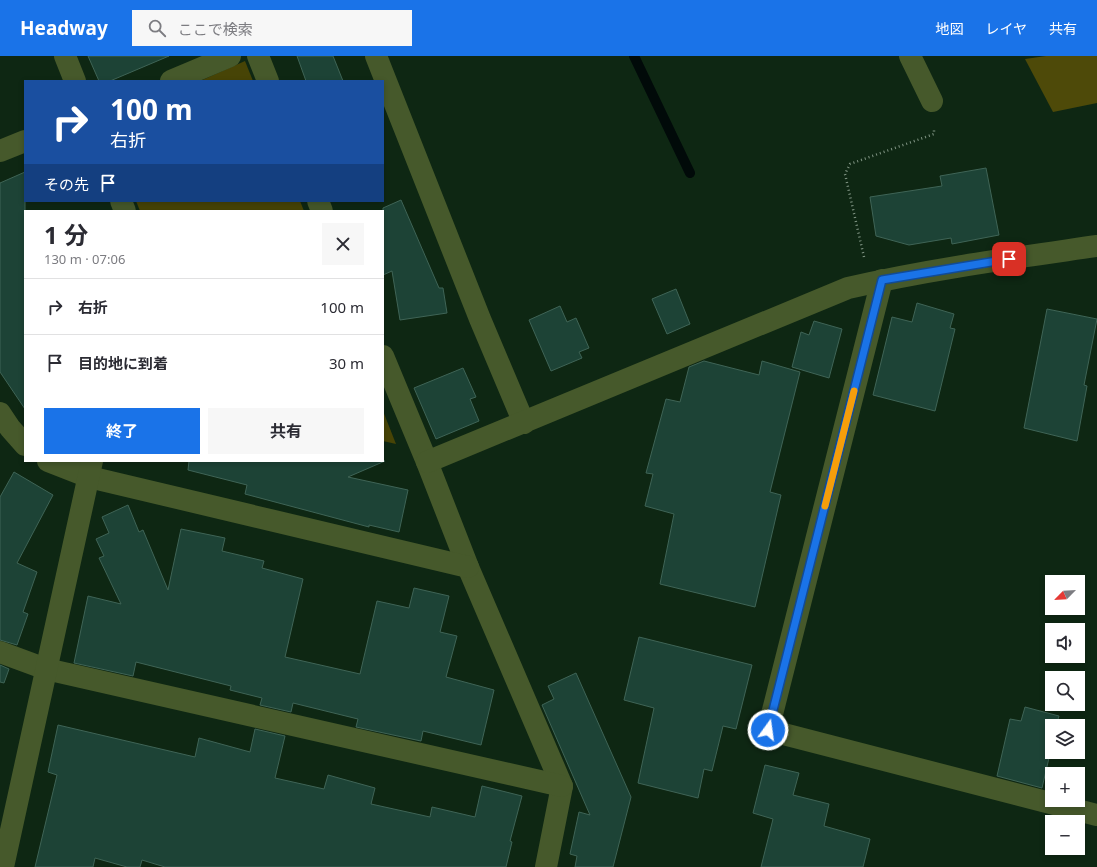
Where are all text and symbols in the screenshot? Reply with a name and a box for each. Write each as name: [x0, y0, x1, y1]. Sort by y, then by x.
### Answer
search box: [132, 10, 412, 46]
text: Headway: [20, 15, 108, 41]
icon: search: [146, 17, 168, 39]
text: ここで検索: [178, 19, 253, 39]
text: 地図: [935, 19, 963, 38]
text: レイヤ: [985, 19, 1027, 38]
text: 共有: [1049, 19, 1077, 38]
text: 100 m: [110, 90, 193, 128]
icon: right: [44, 96, 96, 148]
text: 右折: [110, 128, 146, 152]
icon: arrive: [97, 172, 119, 194]
text: その先: [44, 174, 89, 194]
text: 1 分: [44, 218, 88, 251]
button: close: [322, 223, 364, 265]
pin: [992, 242, 1026, 276]
icon: arrive: [998, 248, 1020, 270]
text: 130 m · 07:06: [44, 250, 125, 268]
icon: right: [44, 296, 66, 318]
text: 右折: [78, 297, 108, 317]
text: 100 m: [320, 297, 364, 317]
icon: arrive: [44, 352, 66, 374]
text: 目的地に到着: [78, 353, 168, 373]
text: 30 m: [329, 353, 364, 373]
button: 終了: [44, 408, 200, 454]
button: 共有: [208, 408, 364, 454]
north arrow: [1045, 575, 1085, 615]
map controls: [1045, 575, 1085, 855]
button: sound: [1045, 623, 1085, 663]
button: search: [1045, 671, 1085, 711]
position arrow: [747, 709, 789, 751]
button: layers: [1045, 719, 1085, 759]
button: +: [1045, 767, 1085, 807]
button: −: [1045, 815, 1085, 855]

